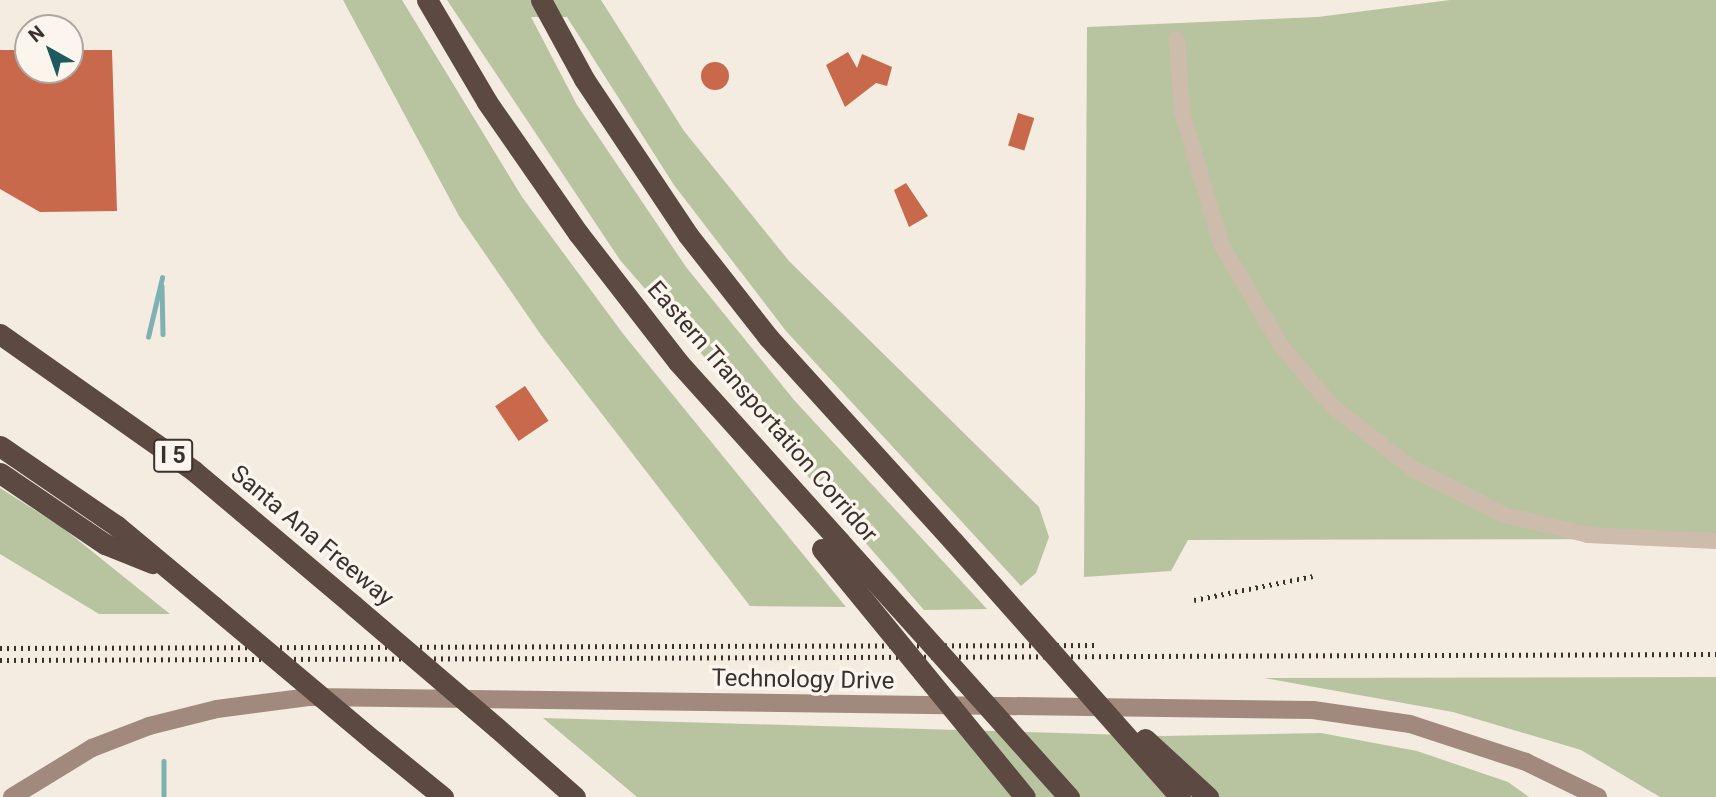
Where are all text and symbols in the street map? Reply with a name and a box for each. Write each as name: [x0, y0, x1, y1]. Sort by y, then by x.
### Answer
north arrow: [14, 14, 84, 84]
text: N: [24, 21, 49, 47]
street label: Eastern Transportation Corridor: [641, 275, 883, 549]
road number: I 5: [152, 436, 194, 476]
street label: Santa Ana Freeway: [225, 459, 399, 613]
street label: Technology Drive: [711, 664, 895, 696]

